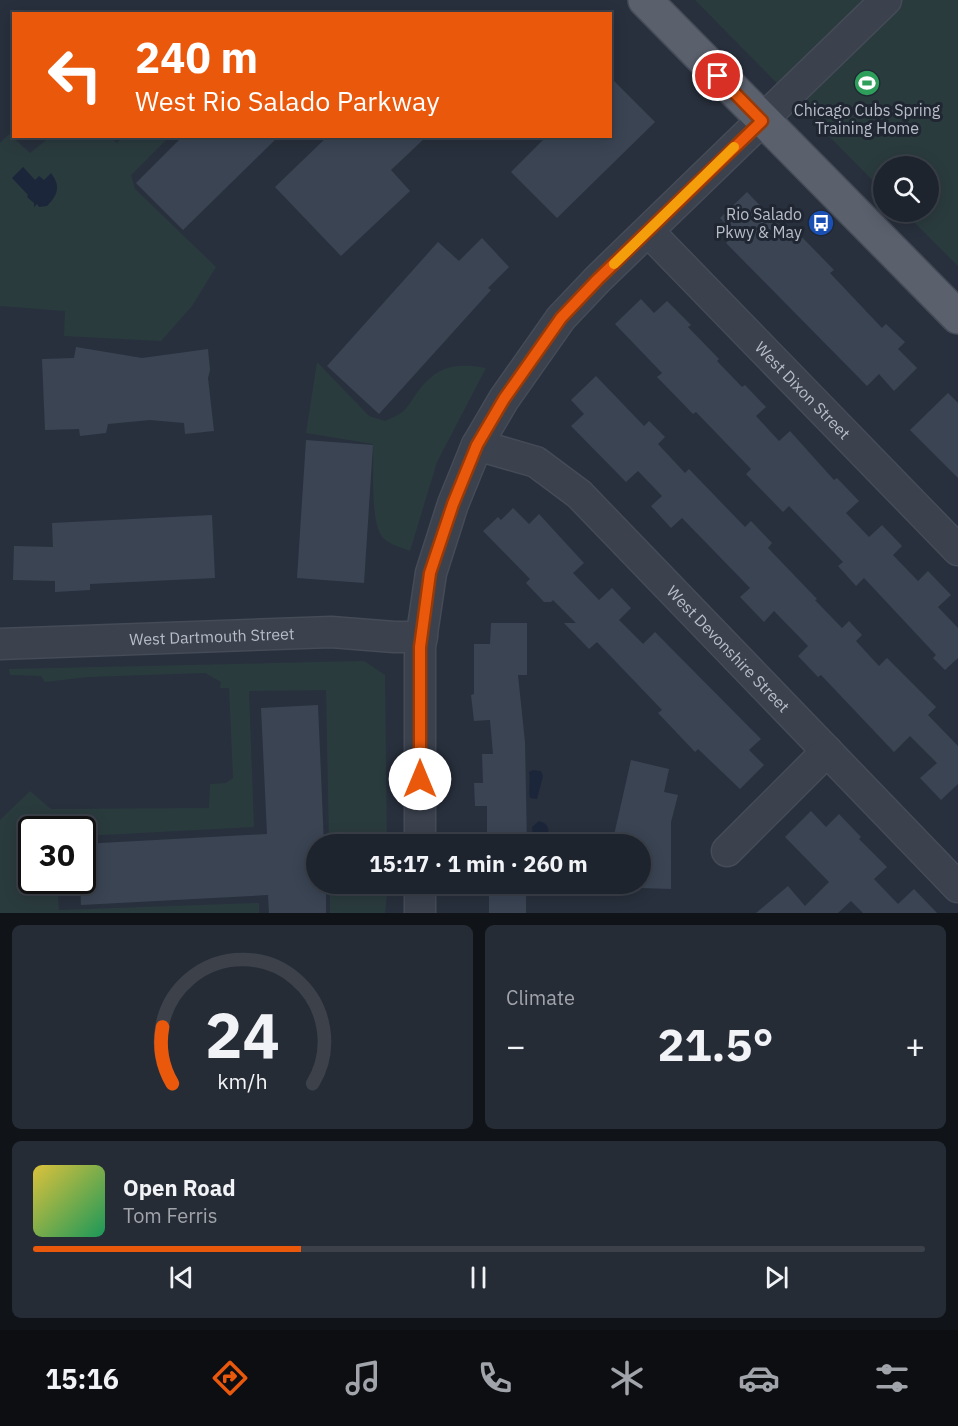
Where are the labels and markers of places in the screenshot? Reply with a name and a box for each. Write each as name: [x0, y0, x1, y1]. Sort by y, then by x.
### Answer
pin: [692, 50, 743, 101]
sports icon: Chicago Cubs Spring Training Home: [852, 68, 882, 98]
place label: Chicago Cubs Spring Training Home: [794, 100, 941, 138]
place label: Rio Salado Pkwy & May: [716, 204, 802, 242]
bus stop icon: Rio Salado Pkwy & May: [806, 208, 836, 238]

